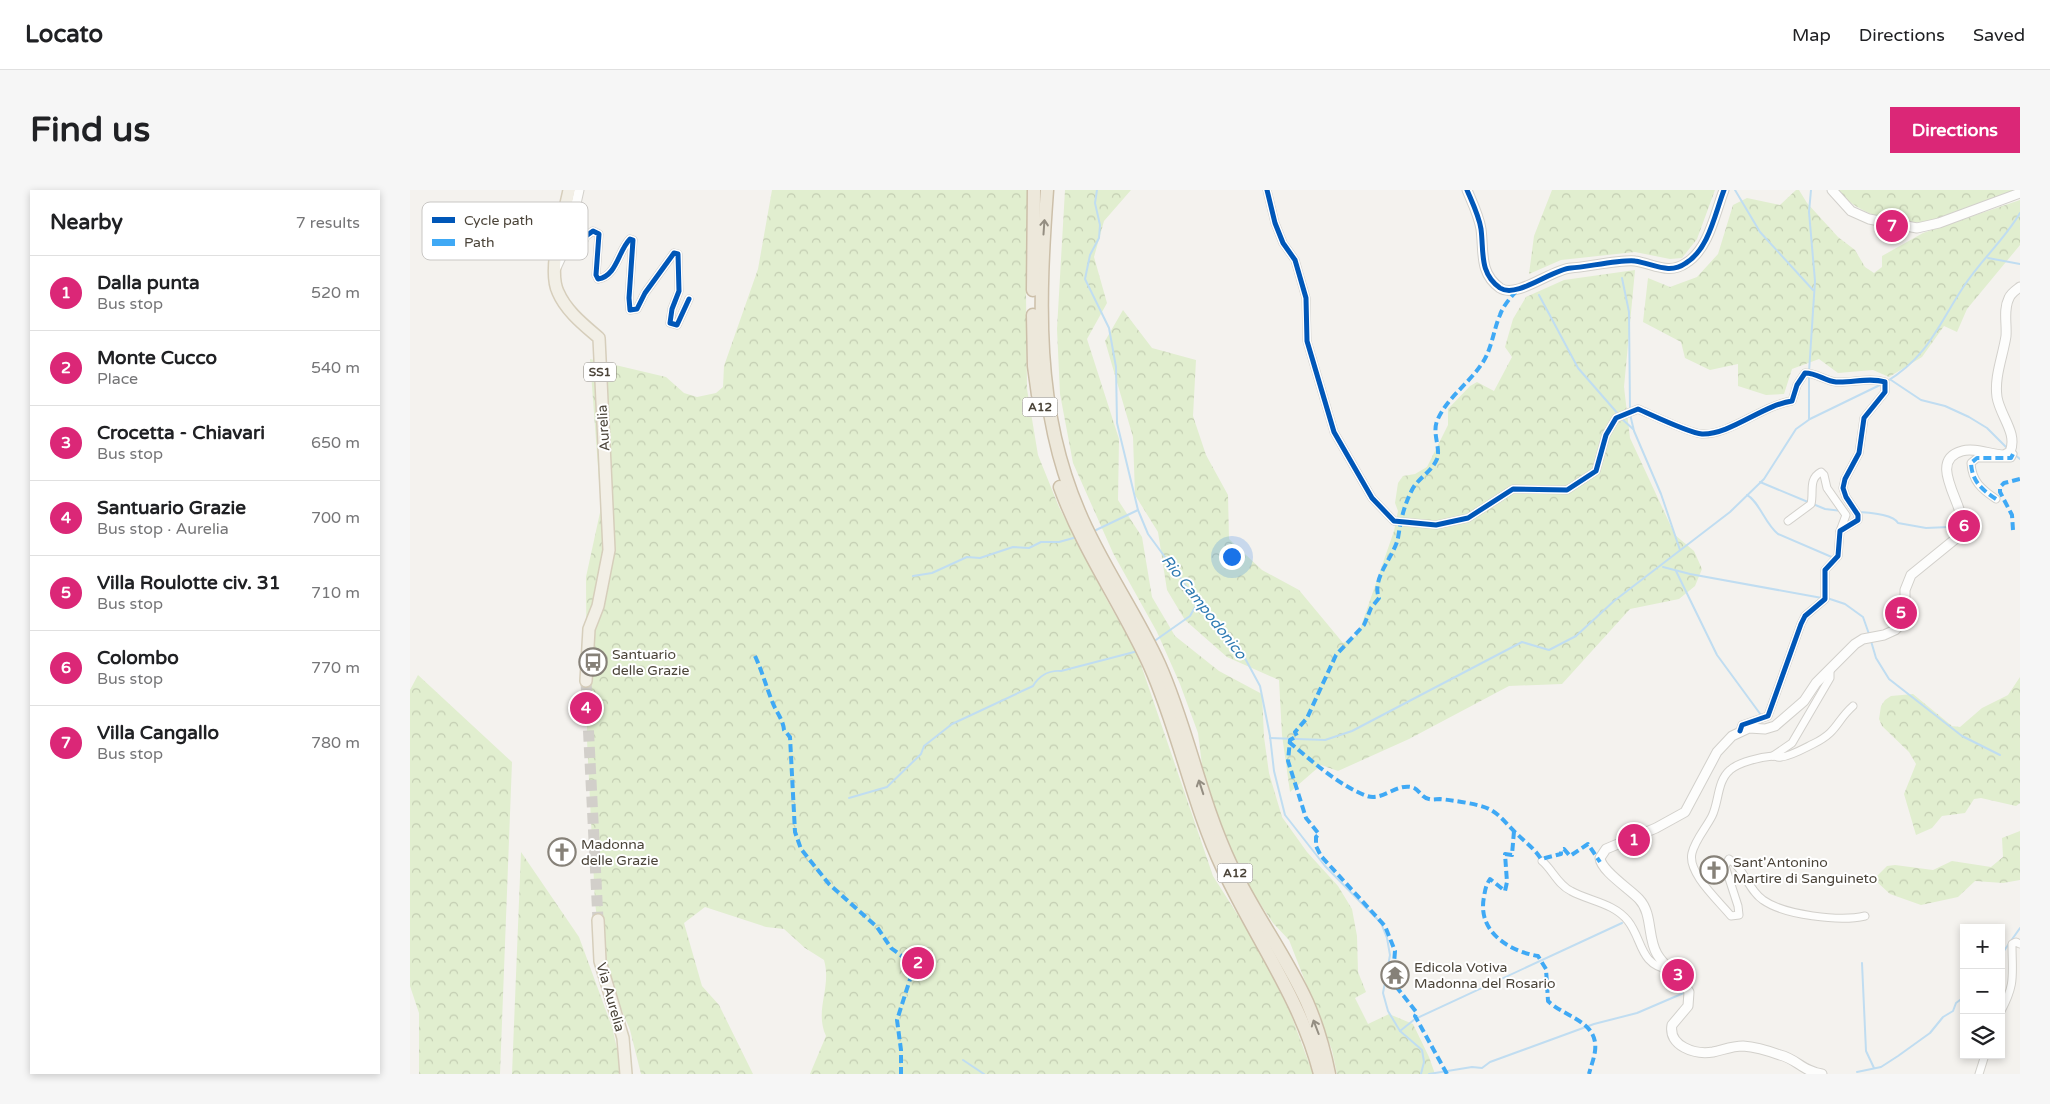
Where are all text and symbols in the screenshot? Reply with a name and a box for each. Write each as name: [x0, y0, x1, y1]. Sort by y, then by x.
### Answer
text: Locato: [25, 20, 103, 49]
text: Map: [1792, 24, 1831, 46]
text: Directions: [1859, 24, 1945, 46]
text: Saved: [1973, 24, 2025, 46]
button: Directions: [1890, 107, 2020, 153]
text: Find us: [30, 109, 150, 151]
legend: [422, 202, 588, 260]
pin: 7: [1876, 207, 1908, 245]
text: Nearby: [50, 210, 123, 235]
text: Cycle path: [464, 212, 533, 229]
text: 7 results: [296, 213, 360, 233]
one-way arrow: [1039, 219, 1049, 235]
text: Path: [464, 234, 495, 251]
text: Dalla punta: [97, 272, 200, 294]
text: 1: [61, 283, 71, 303]
text: 520 m: [311, 283, 360, 303]
text: Bus stop: [97, 294, 163, 314]
text: Monte Cucco: [97, 347, 217, 369]
text: 2: [61, 358, 71, 378]
text: 540 m: [311, 358, 360, 378]
road number: SS1: [584, 362, 616, 382]
text: Place: [97, 369, 138, 389]
road number: A12: [1022, 398, 1058, 416]
street label: Aurelia: [593, 404, 614, 452]
text: Crocetta - Chiavari: [97, 422, 265, 444]
text: 3: [61, 433, 71, 453]
text: 650 m: [311, 433, 360, 453]
text: Bus stop: [97, 444, 163, 464]
text: Santuario Grazie: [97, 497, 246, 519]
pin: 6: [1948, 507, 1980, 545]
text: 4: [61, 508, 71, 528]
text: 700 m: [311, 508, 360, 528]
text: Bus stop · Aurelia: [97, 519, 229, 539]
your location: [1219, 544, 1245, 570]
water label: Rio Campodonico: [1158, 551, 1251, 663]
text: Villa Roulotte civ. 31: [97, 572, 281, 594]
text: 5: [61, 583, 71, 603]
text: 710 m: [311, 583, 360, 603]
text: Bus stop: [97, 594, 163, 614]
pin: 5: [1885, 594, 1917, 632]
place label: Santuario delle Grazie: [612, 646, 690, 679]
text: Colombo: [97, 647, 179, 669]
bus stop icon: Santuario delle Grazie: [578, 647, 608, 677]
text: 6: [61, 658, 71, 678]
text: 770 m: [311, 658, 360, 678]
text: Bus stop: [97, 669, 163, 689]
pin: 4: [570, 689, 602, 727]
text: Villa Cangallo: [97, 722, 219, 744]
text: 7: [61, 733, 71, 753]
text: 780 m: [311, 733, 360, 753]
text: Bus stop: [97, 744, 163, 764]
one-way arrow: [1196, 779, 1205, 795]
pin: 1: [1618, 821, 1650, 859]
place label: Madonna delle Grazie: [581, 836, 659, 869]
church icon: Madonna delle Grazie: [547, 837, 577, 867]
place label: Sant'Antonino Martire di Sanguineto: [1733, 854, 1877, 887]
church icon: Sant'Antonino Martire di Sanguineto: [1699, 855, 1729, 885]
road number: A12: [1218, 864, 1252, 882]
map controls: [1960, 924, 2005, 1059]
button: +: [1960, 924, 2005, 969]
pin: 2: [902, 944, 934, 982]
pin: 3: [1662, 956, 1694, 994]
place label: Edicola Votiva Madonna del Rosario: [1414, 959, 1556, 992]
temple icon: Edicola Votiva Madonna del Rosario: [1380, 960, 1410, 990]
street label: Via Aurelia: [593, 961, 629, 1034]
button: −: [1960, 969, 2005, 1014]
button: layers: [1960, 1014, 2005, 1059]
one-way arrow: [1311, 1020, 1320, 1035]

